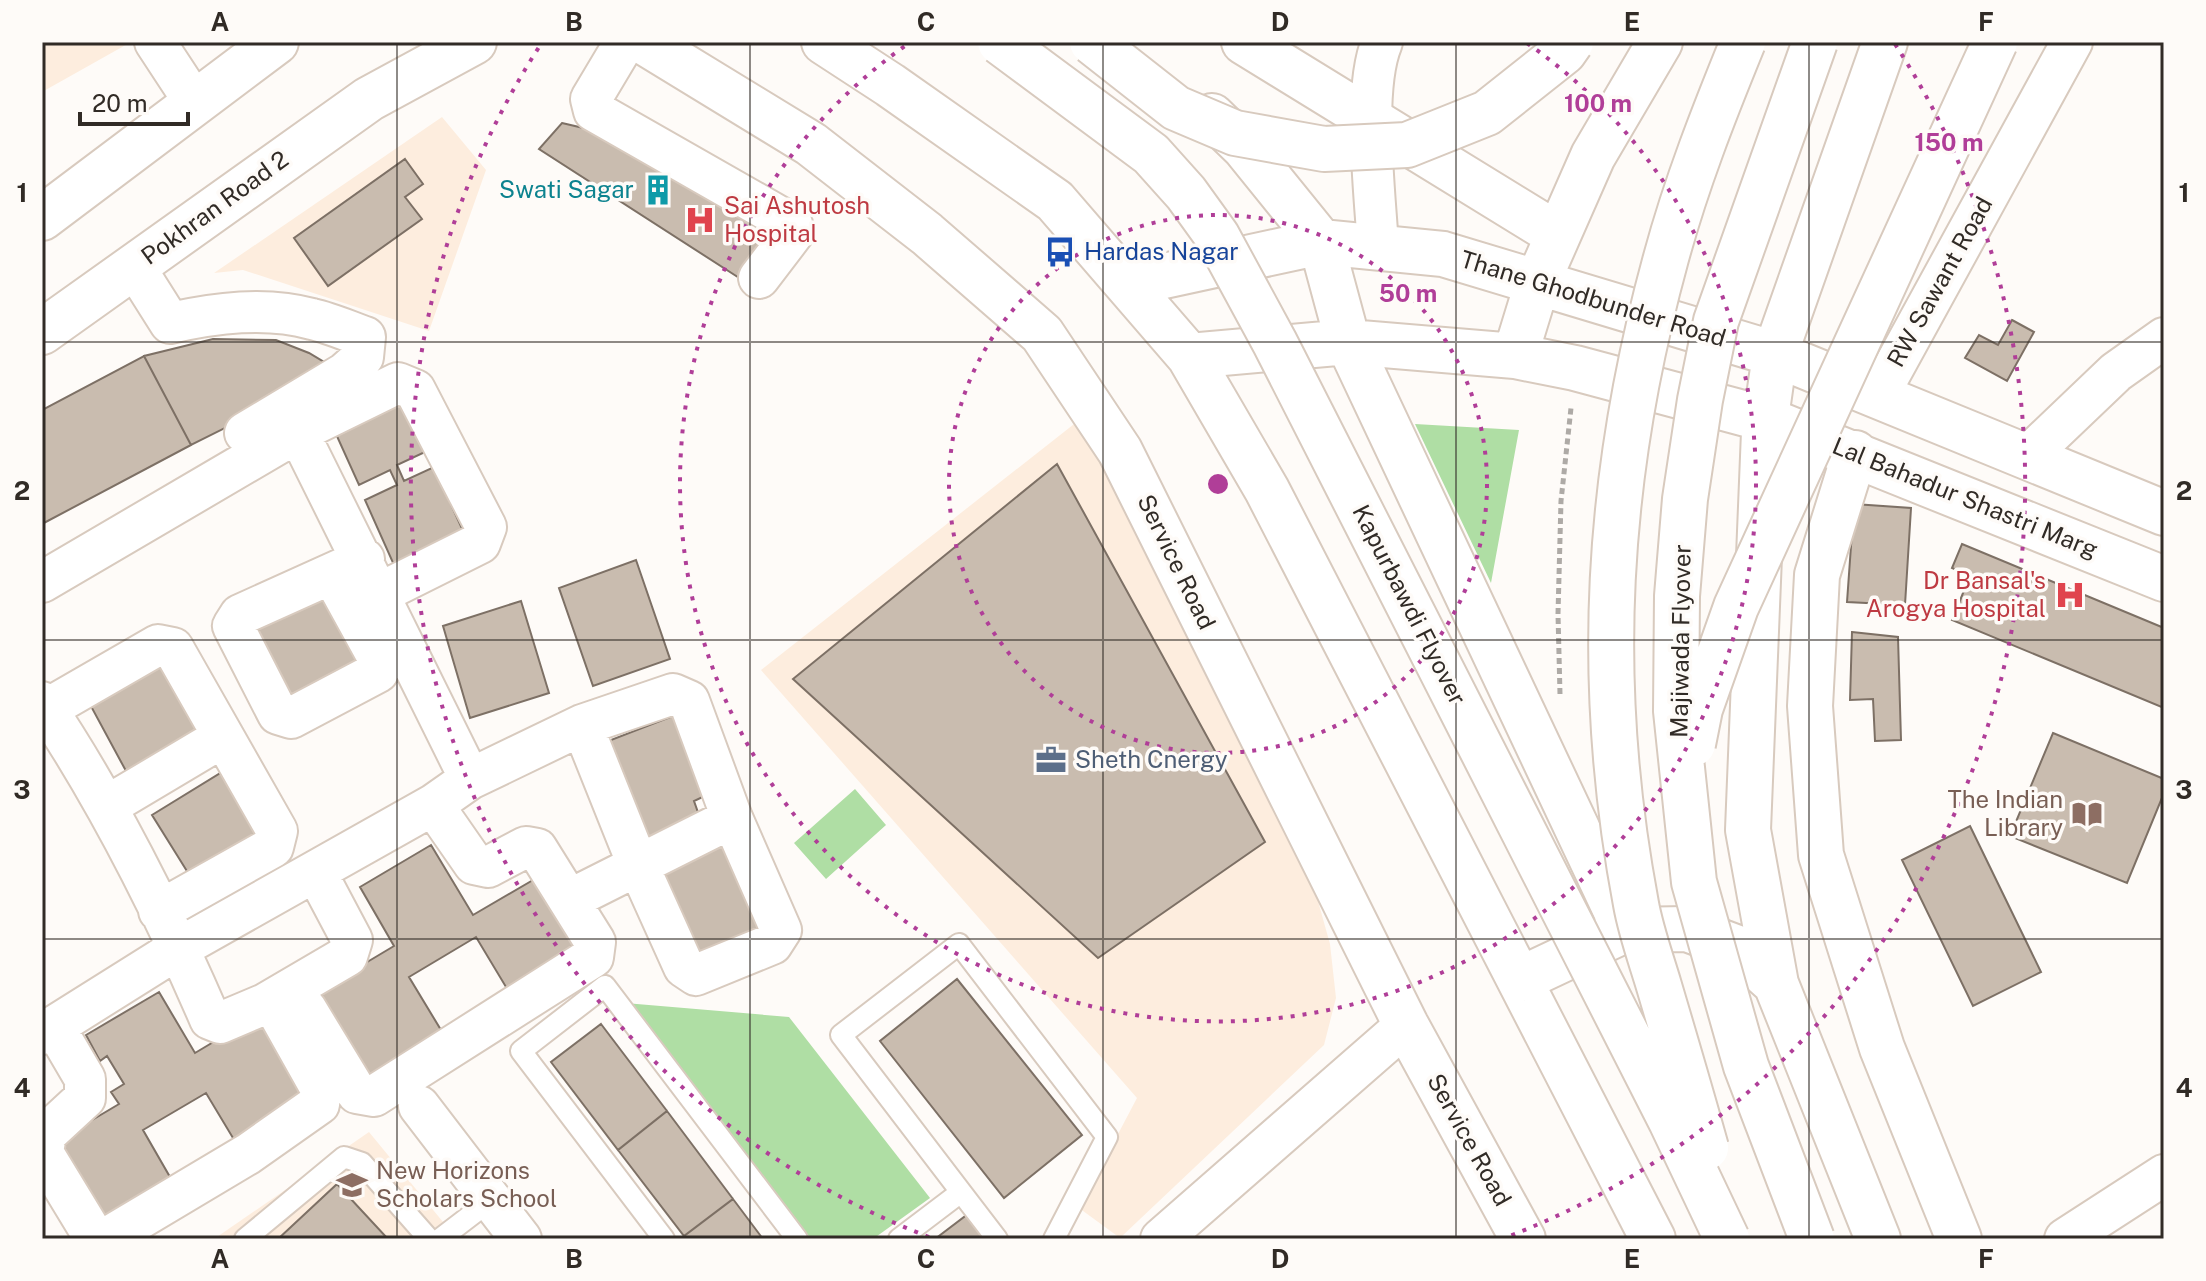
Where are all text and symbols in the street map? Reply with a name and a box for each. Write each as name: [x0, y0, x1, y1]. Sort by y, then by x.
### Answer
text: A: [211, 6, 230, 37]
text: B: [565, 6, 583, 37]
text: C: [917, 6, 935, 37]
text: D: [1271, 6, 1289, 37]
text: E: [1624, 6, 1640, 37]
text: F: [1978, 6, 1994, 37]
scale bar: [80, 76, 188, 126]
text: 20 m: [92, 89, 148, 117]
text: 100 m: [1564, 89, 1632, 117]
text: 150 m: [1915, 128, 1983, 156]
street label: Pokhran Road 2: [135, 144, 293, 270]
building icon: Swati Sagar: [641, 173, 675, 207]
place label: Swati Sagar: [499, 175, 634, 203]
text: 1: [16, 177, 28, 208]
text: 1: [2178, 177, 2190, 208]
place label: Sai Ashutosh Hospital: [724, 191, 870, 247]
street label: RW Sawant Road: [1881, 192, 1997, 371]
hospital icon: Sai Ashutosh Hospital: [683, 203, 717, 237]
bus stop icon: Hardas Nagar: [1043, 235, 1077, 269]
place label: Hardas Nagar: [1084, 237, 1239, 265]
street label: Thane Ghodbunder Road: [1457, 244, 1729, 352]
text: 50 m: [1379, 279, 1437, 307]
street label: Lal Bahadur Shastri Marg: [1829, 431, 2102, 563]
centre of rings: [1204, 470, 1232, 498]
text: 2: [14, 475, 30, 506]
text: 2: [2176, 475, 2192, 506]
street label: Service Road: [1132, 490, 1222, 634]
street label: Kapurbawdi Flyover: [1347, 500, 1472, 709]
street label: Majiwada Flyover: [1664, 544, 1696, 738]
place label: Dr Bansal's Arogya Hospital: [1866, 566, 2046, 622]
hospital icon: Dr Bansal's Arogya Hospital: [2053, 578, 2087, 612]
office icon: Sheth Cnergy: [1034, 743, 1068, 777]
place label: Sheth Cnergy: [1075, 745, 1228, 773]
text: 3: [13, 774, 31, 805]
text: 3: [2175, 774, 2193, 805]
place label: The Indian Library: [1947, 785, 2063, 841]
library icon: The Indian Library: [2070, 797, 2104, 831]
street label: Service Road: [1422, 1069, 1518, 1210]
text: 4: [13, 1072, 31, 1103]
text: 4: [2175, 1072, 2193, 1103]
place label: New Horizons Scholars School: [376, 1156, 557, 1212]
school or university icon: New Horizons Scholars School: [335, 1168, 369, 1202]
text: A: [211, 1243, 230, 1274]
text: B: [565, 1243, 583, 1274]
text: C: [917, 1243, 935, 1274]
text: D: [1271, 1243, 1289, 1274]
text: E: [1624, 1243, 1640, 1274]
text: F: [1978, 1243, 1994, 1274]

